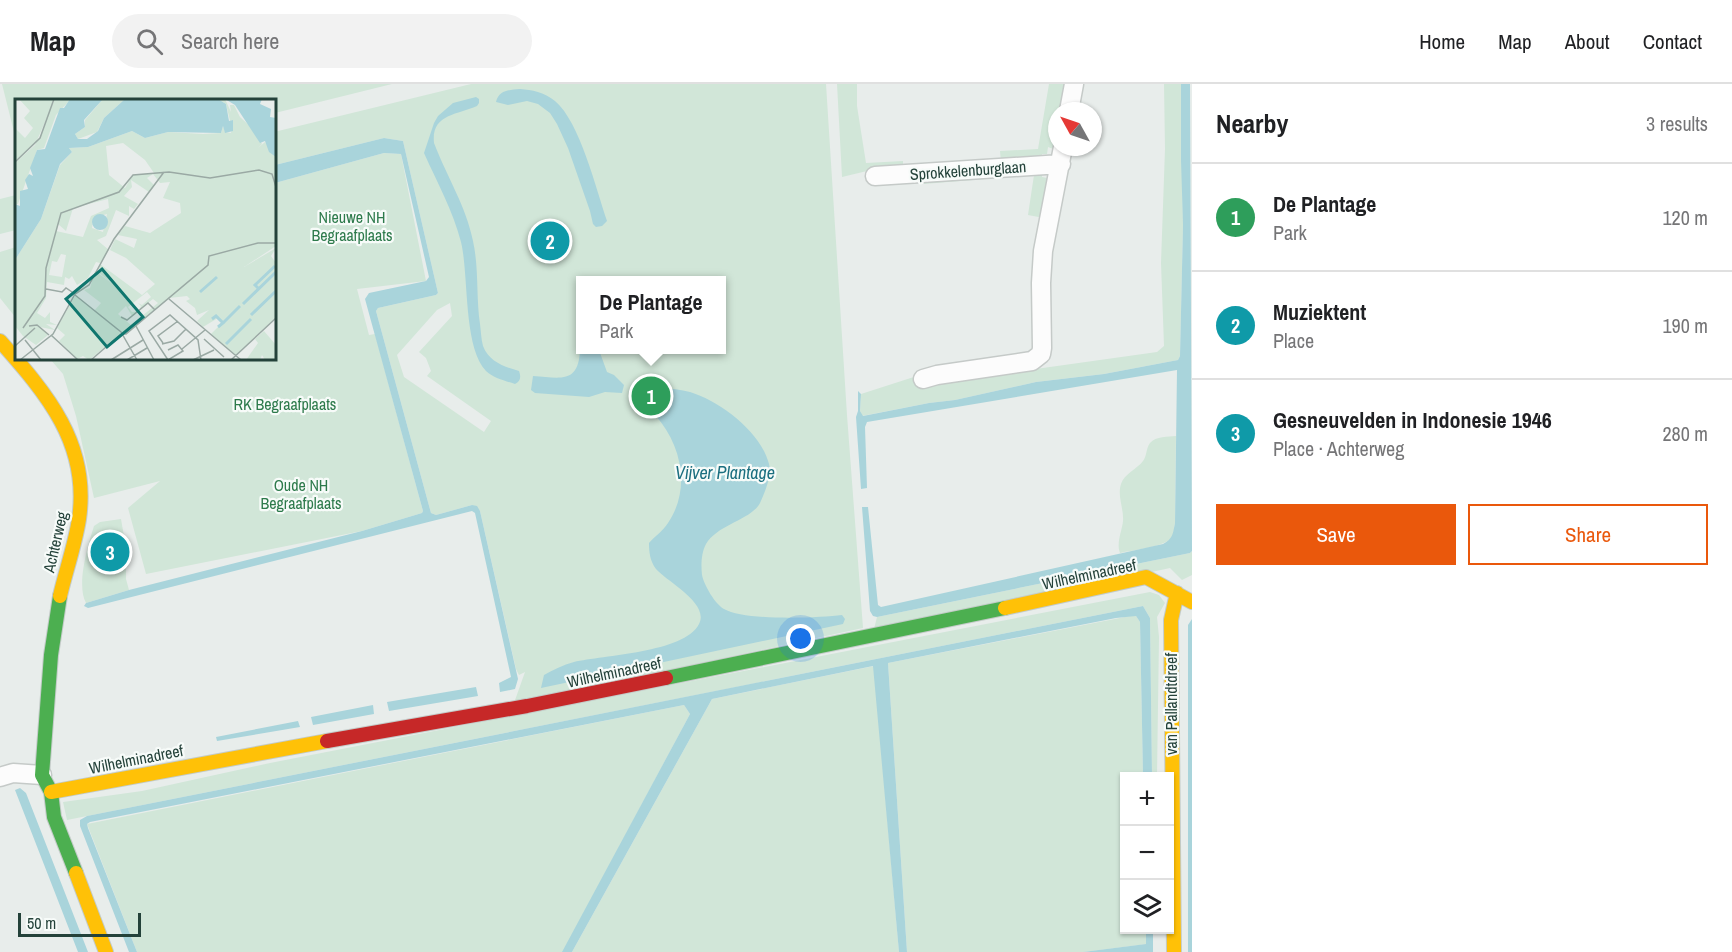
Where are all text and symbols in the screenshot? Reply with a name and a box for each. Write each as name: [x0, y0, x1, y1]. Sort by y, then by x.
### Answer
search box: [112, 14, 532, 68]
text: Map: [30, 22, 76, 60]
icon: search: [133, 25, 166, 58]
text: Search here: [181, 26, 279, 56]
text: Home: [1419, 27, 1465, 56]
text: Map: [1498, 27, 1532, 56]
text: About: [1565, 27, 1610, 56]
text: Contact: [1643, 27, 1702, 56]
inset map: [15, 99, 276, 360]
north arrow: [1048, 102, 1102, 156]
text: Nearby: [1216, 106, 1288, 141]
text: 3 results: [1646, 110, 1708, 137]
street label: Sprokkelenburglaan: [909, 155, 1027, 185]
text: De Plantage: [1273, 189, 1376, 219]
text: 1: [1231, 204, 1240, 231]
text: 120 m: [1662, 204, 1708, 231]
park label: Nieuwe NH Begraafplaats: [312, 206, 392, 246]
pin: 2: [530, 218, 570, 264]
text: Park: [1273, 219, 1307, 246]
popup: [576, 276, 726, 354]
text: De Plantage: [599, 287, 703, 317]
text: Muziektent: [1273, 297, 1366, 327]
text: 2: [1231, 312, 1240, 339]
text: 190 m: [1662, 312, 1708, 339]
text: Park: [599, 317, 633, 344]
text: Place: [1273, 327, 1314, 354]
pin: 1: [632, 374, 670, 418]
park label: RK Begraafplaats: [234, 393, 336, 415]
text: Gesneuvelden in Indonesie 1946: [1273, 405, 1552, 435]
text: 3: [1231, 420, 1240, 447]
text: 280 m: [1662, 420, 1708, 447]
text: Place · Achterweg: [1273, 435, 1404, 462]
water label: Vijver Plantage: [675, 460, 775, 485]
park label: Oude NH Begraafplaats: [261, 474, 341, 514]
button: Save: [1216, 504, 1456, 565]
button: Share: [1468, 504, 1708, 565]
street label: Achterweg: [37, 509, 73, 576]
pin: 3: [90, 530, 130, 574]
street label: Wilhelminadreef: [1040, 553, 1138, 595]
your location: [786, 624, 815, 653]
street label: Wilhelminadreef: [565, 651, 663, 693]
street label: van Pallandtdreef: [1160, 653, 1182, 755]
street label: Wilhelminadreef: [87, 739, 185, 779]
map controls: [1120, 772, 1174, 934]
button: +: [1120, 772, 1174, 826]
button: −: [1120, 826, 1174, 880]
button: layers: [1120, 880, 1174, 934]
scale bar: [18, 910, 141, 938]
text: 50 m: [27, 912, 56, 934]

